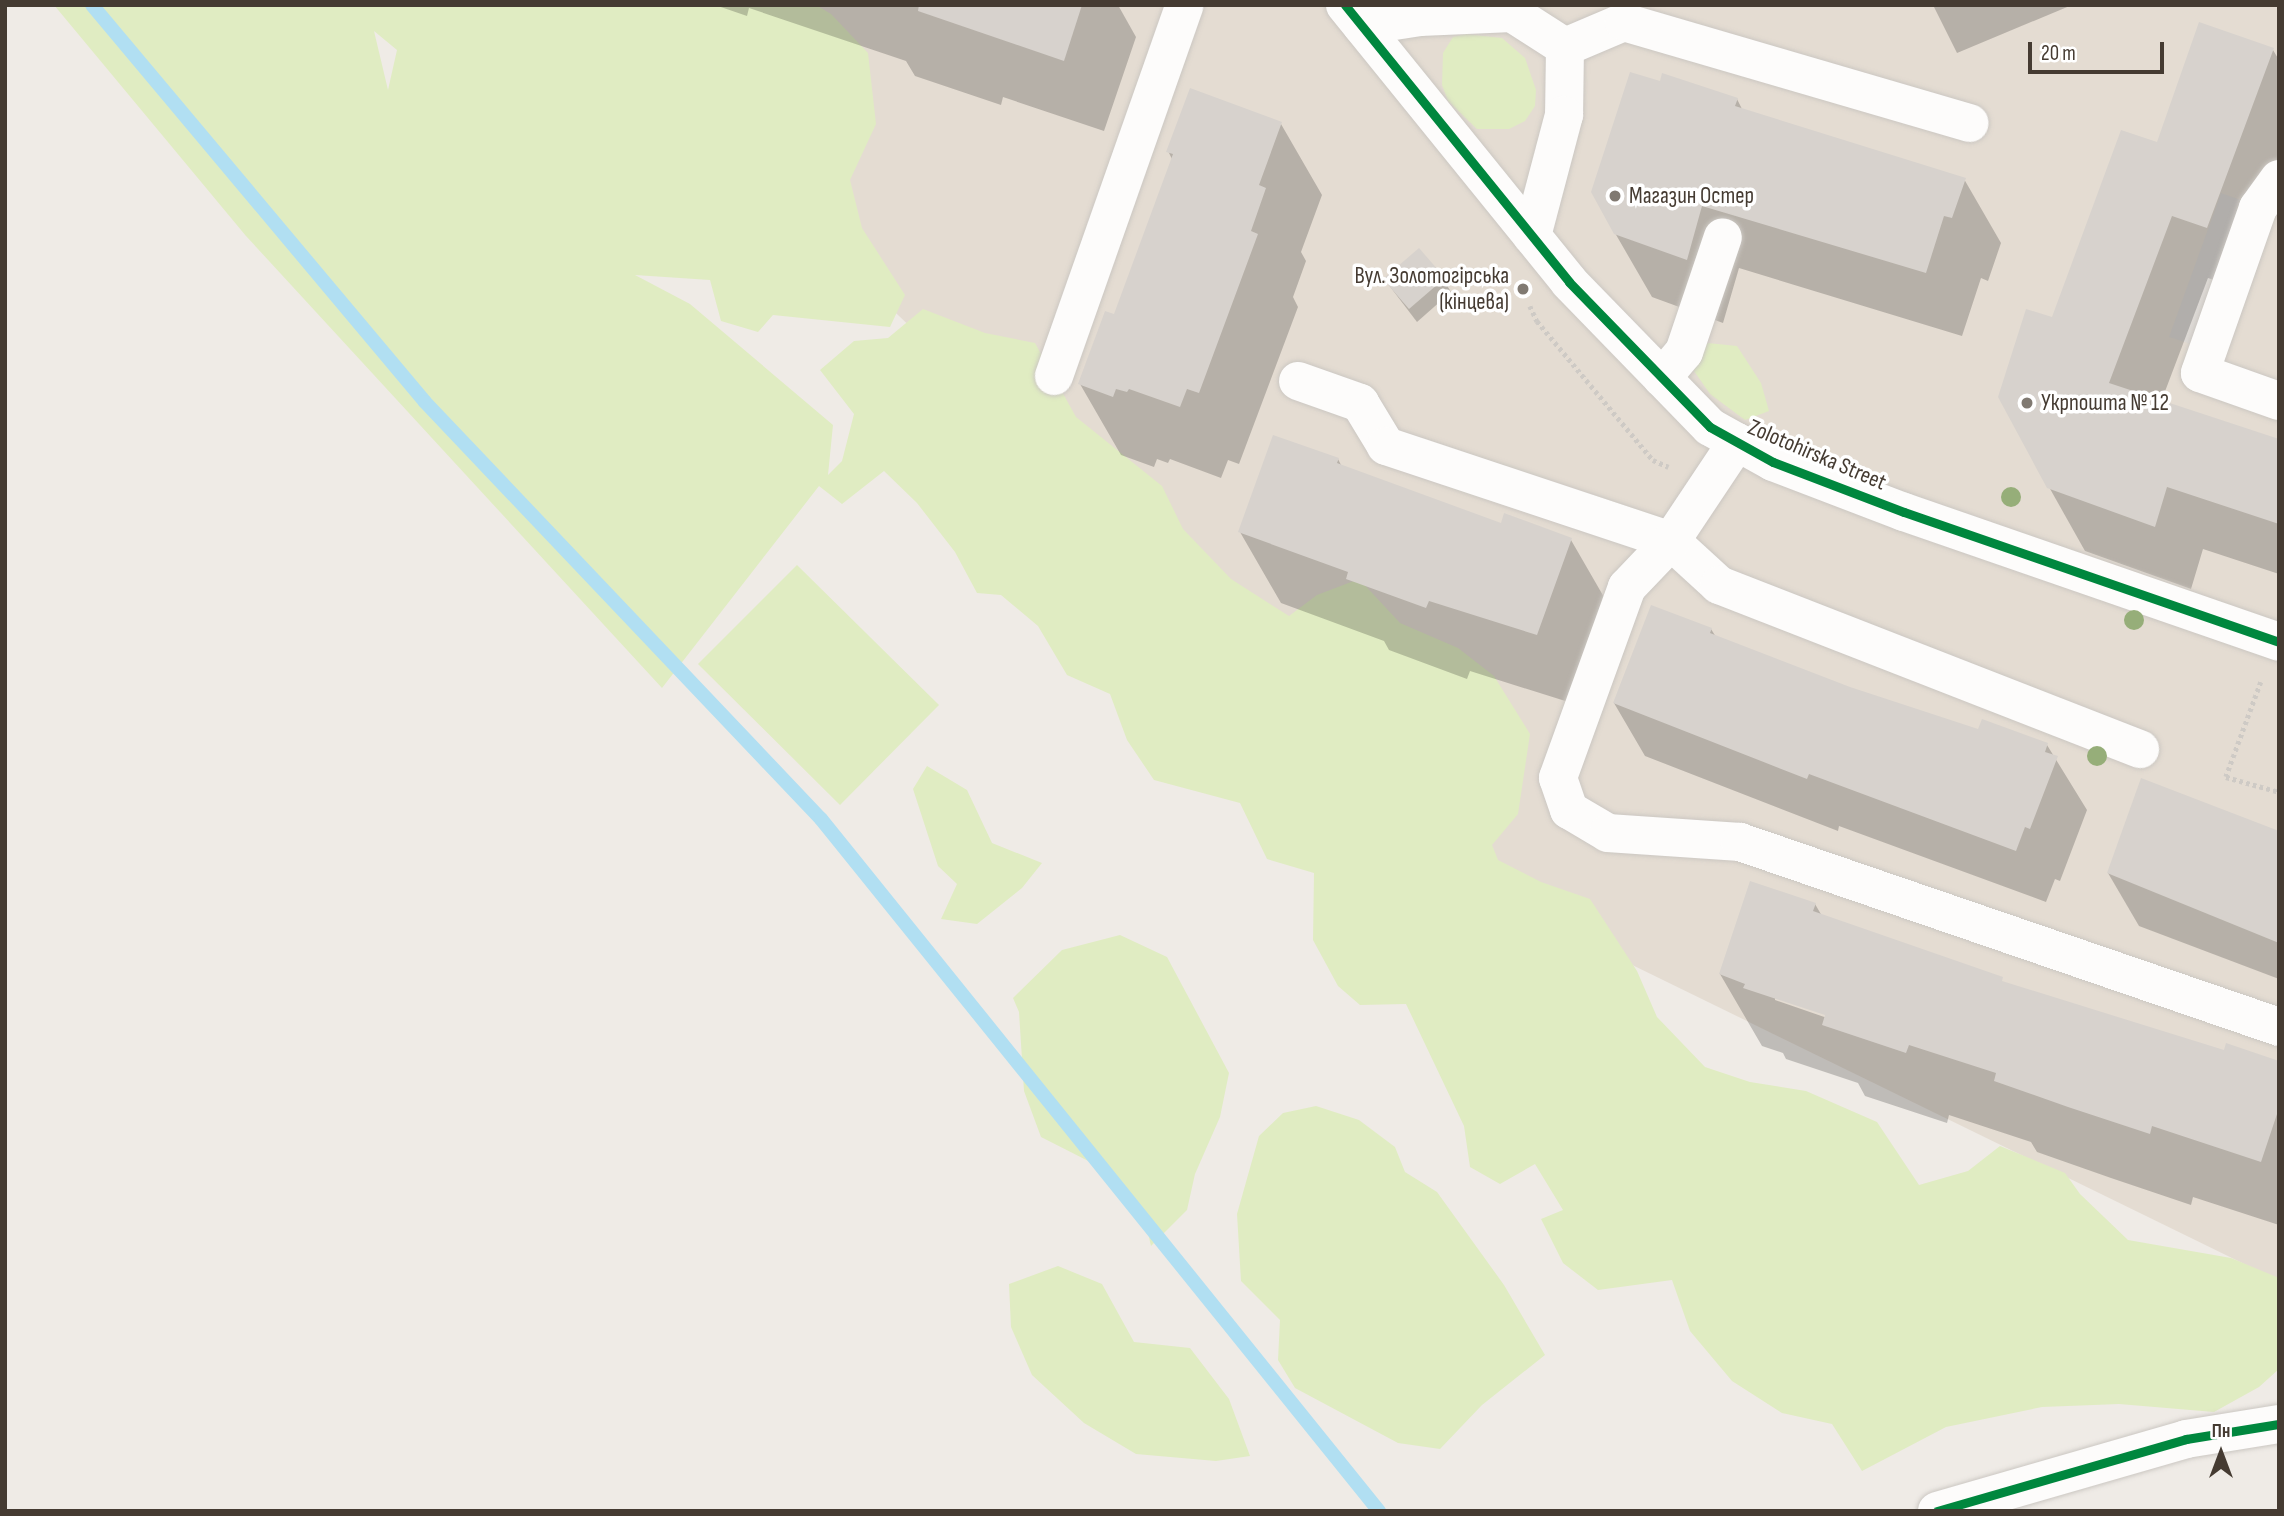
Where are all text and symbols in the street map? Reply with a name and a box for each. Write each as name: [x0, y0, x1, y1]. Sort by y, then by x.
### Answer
scale bar: [2032, 28, 2168, 72]
text: 20 m: [2041, 41, 2076, 66]
place label: Магазин Остер: [1629, 182, 1754, 210]
marker: Магазин Остер: [1607, 188, 1623, 204]
place label: Вул. Золотогірська (кінцева): [1354, 262, 1509, 316]
marker: Вул. Золотогірська (кінцева): [1515, 281, 1531, 297]
place label: Укрпошта № 12: [2041, 389, 2169, 417]
marker: Укрпошта № 12: [2019, 395, 2035, 411]
street label: Zolotohirska Street: [1744, 414, 1890, 496]
north arrow: [2186, 1418, 2256, 1488]
text: Пн: [2212, 1420, 2230, 1443]

